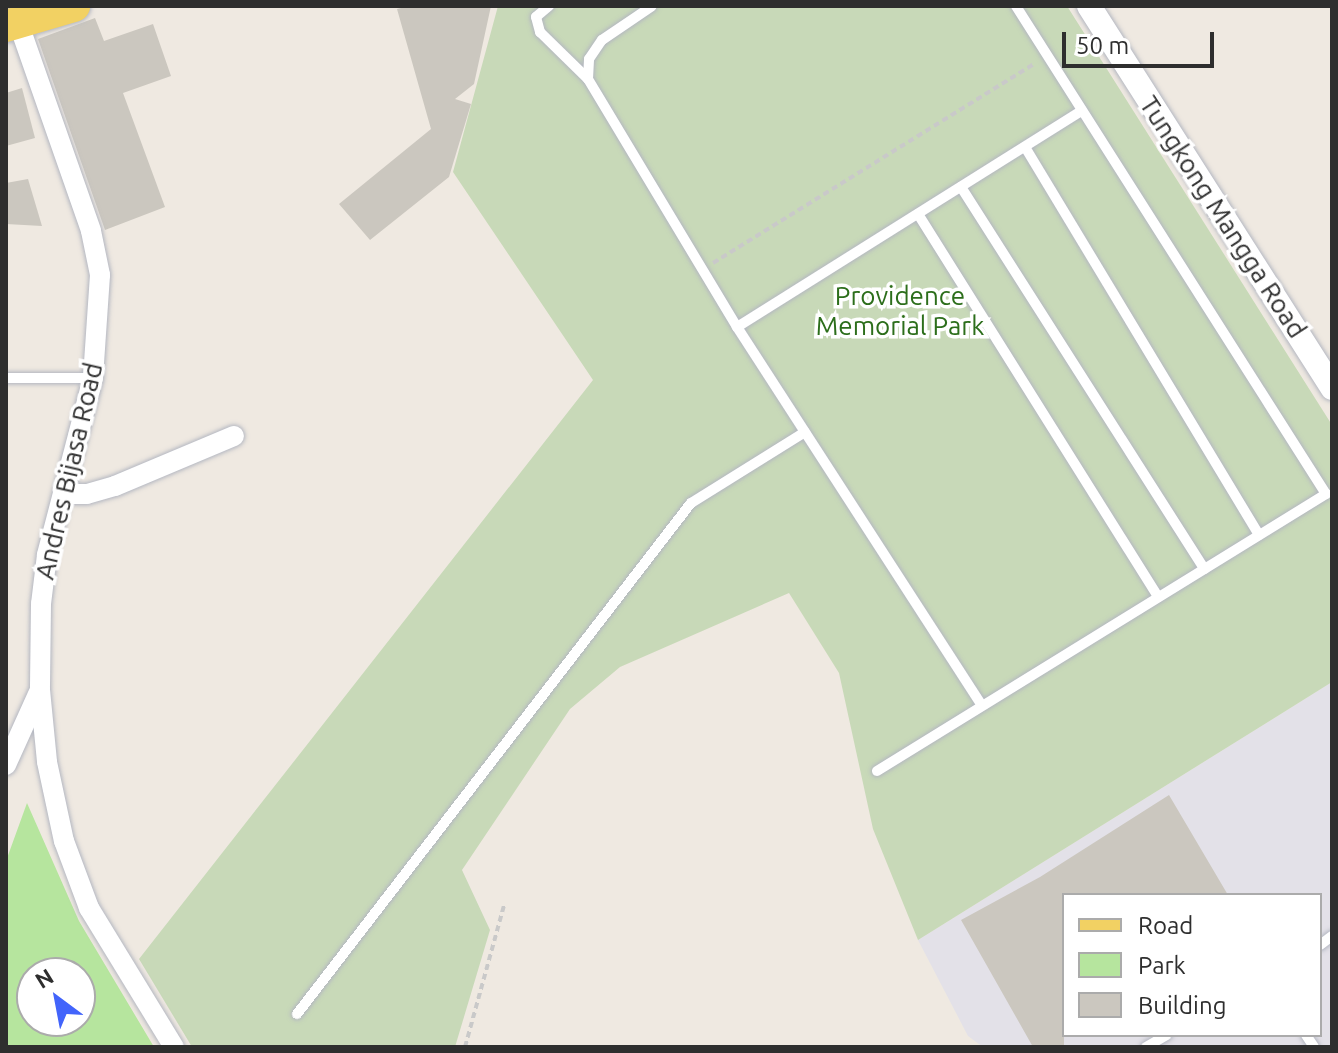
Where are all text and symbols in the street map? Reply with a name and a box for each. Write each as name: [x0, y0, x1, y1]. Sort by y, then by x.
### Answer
scale bar: [1066, 16, 1218, 66]
text: 50 m: [1076, 32, 1129, 59]
street label: Tungkong Mangga Road: [1133, 90, 1313, 344]
park label: Providence Memorial Park: [816, 280, 984, 342]
street label: Andres Bijasa Road: [29, 360, 109, 582]
legend: [1062, 893, 1322, 1037]
text: Road: [1138, 912, 1193, 939]
text: Park: [1138, 952, 1186, 979]
north arrow: [16, 957, 96, 1037]
text: N: [30, 963, 58, 993]
text: Building: [1138, 992, 1226, 1019]

